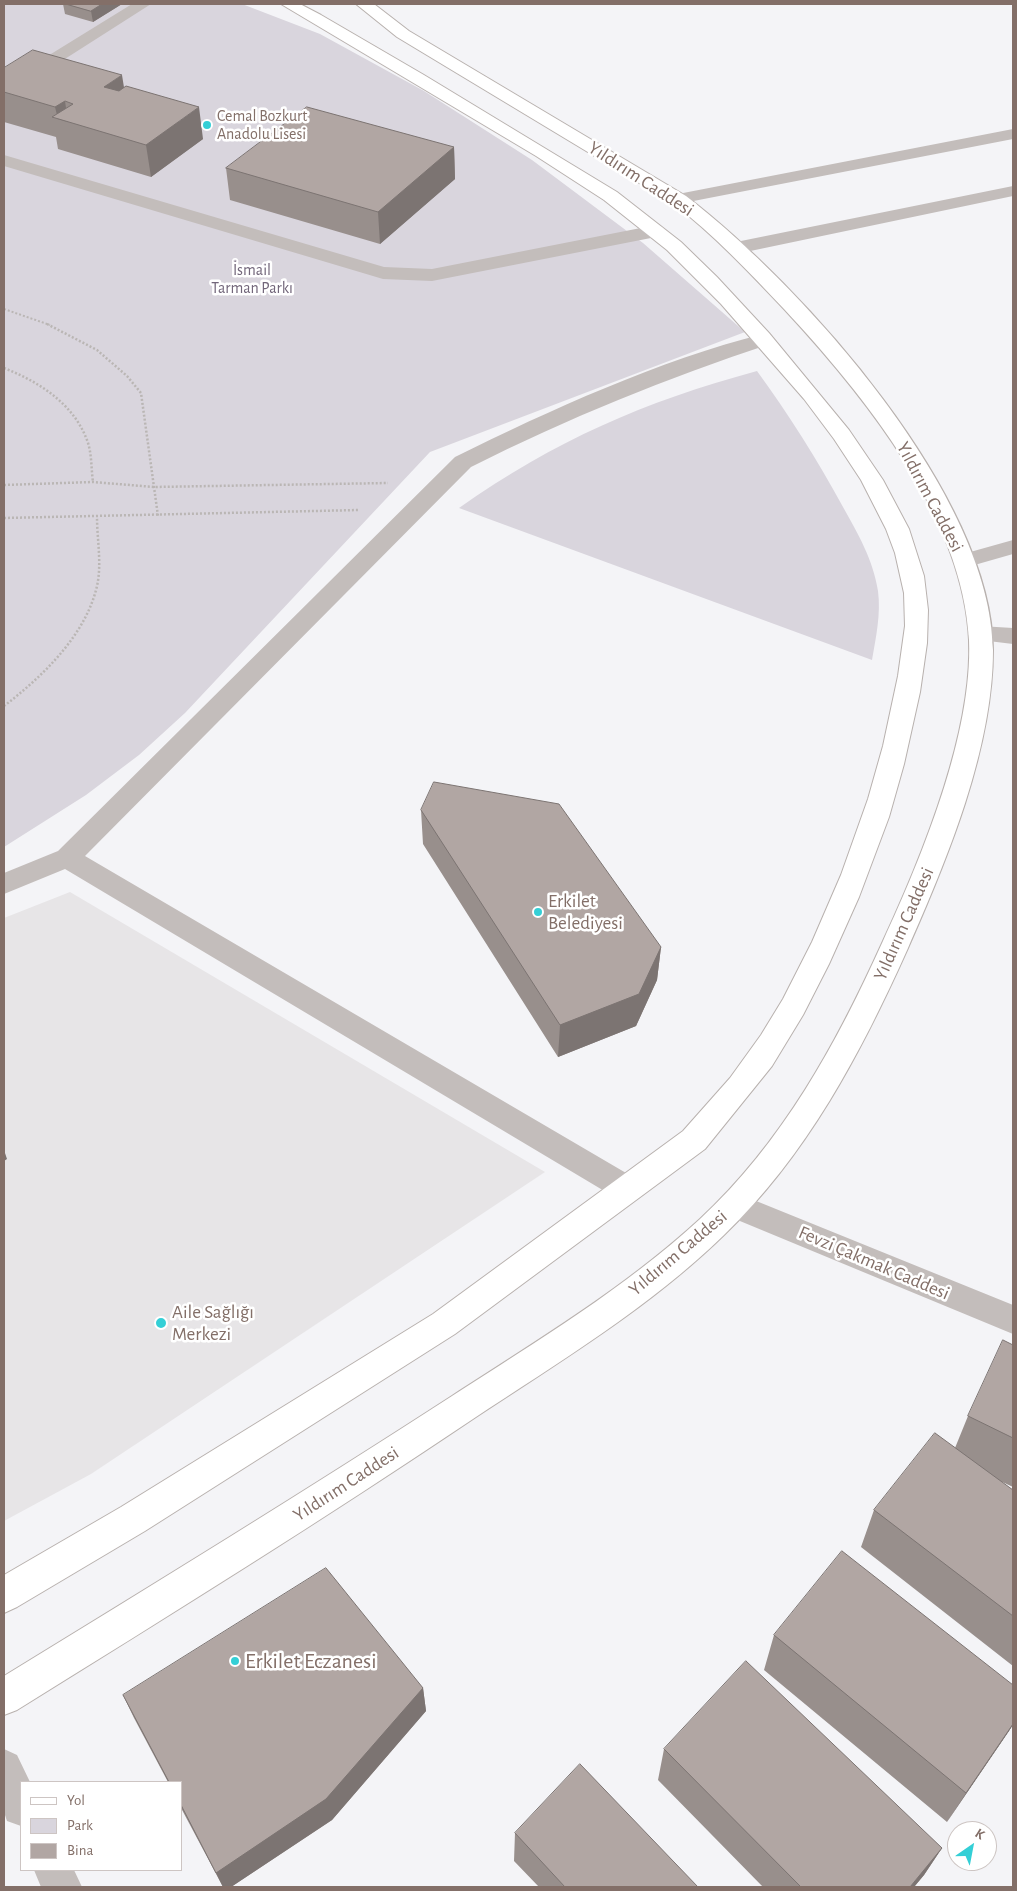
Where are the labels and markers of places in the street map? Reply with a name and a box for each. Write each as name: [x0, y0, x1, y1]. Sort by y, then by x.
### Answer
place label: Cemal Bozkurt Anadolu Lisesi: [217, 106, 307, 144]
marker: Cemal Bozkurt Anadolu Lisesi: [201, 119, 213, 131]
place label: Erkilet Belediyesi: [548, 890, 623, 934]
marker: Erkilet Belediyesi: [532, 906, 544, 918]
place label: Aile Sağlığı Merkezi: [172, 1301, 254, 1345]
marker: Aile Sağlığı Merkezi: [154, 1316, 168, 1330]
place label: Erkilet Eczanesi: [245, 1648, 377, 1674]
marker: Erkilet Eczanesi: [229, 1655, 241, 1667]

